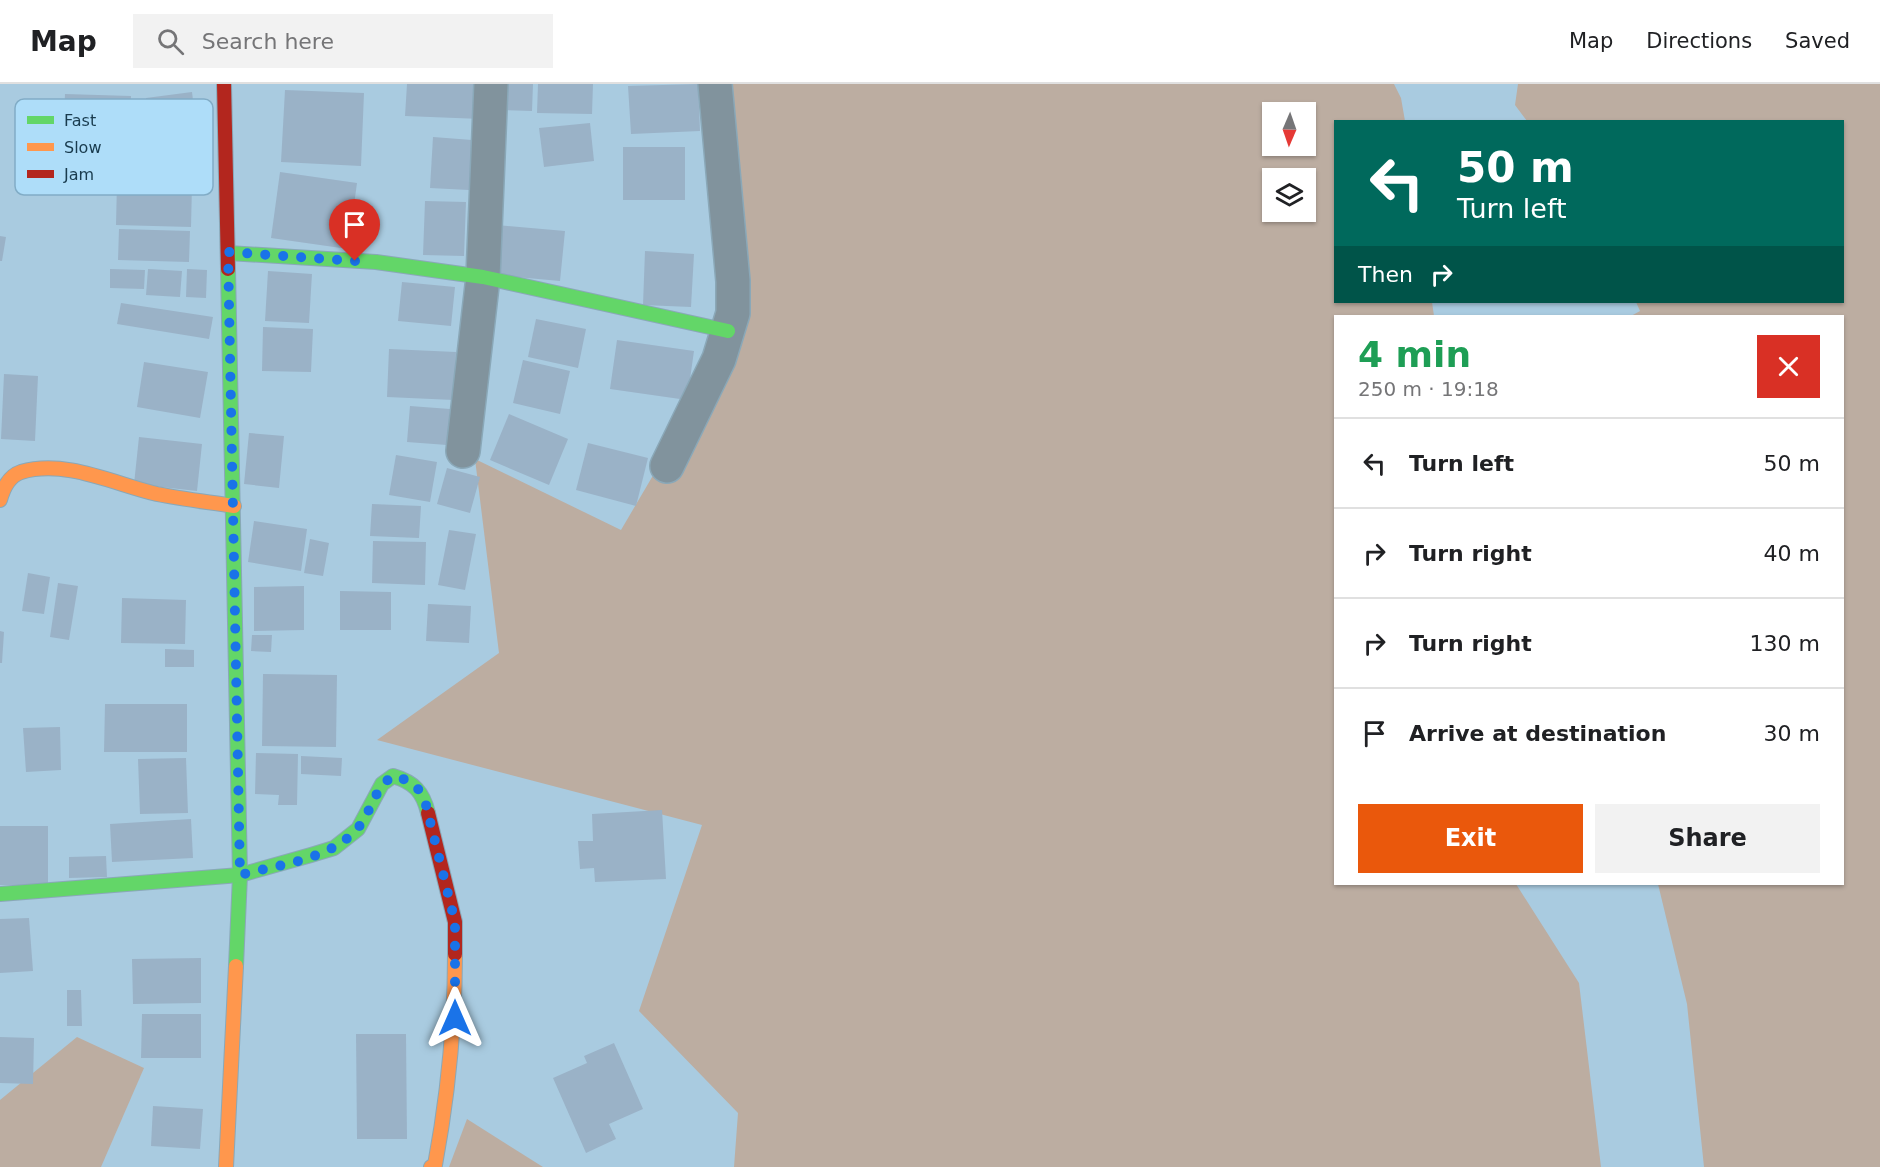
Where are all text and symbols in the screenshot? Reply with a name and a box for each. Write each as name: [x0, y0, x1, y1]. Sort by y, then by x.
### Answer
search box: [133, 14, 553, 68]
text: Map: [30, 25, 97, 58]
icon: search: [154, 25, 187, 58]
text: Search here: [202, 29, 334, 54]
text: Map: [1569, 29, 1613, 53]
text: Directions: [1646, 29, 1752, 53]
text: Saved: [1785, 29, 1850, 53]
legend: [15, 99, 213, 195]
north arrow: [1262, 102, 1316, 156]
map controls: [1262, 102, 1316, 222]
text: Fast: [64, 111, 96, 130]
text: Slow: [64, 138, 101, 157]
text: 50 m: [1457, 143, 1574, 192]
icon: left: [1358, 144, 1436, 222]
text: Jam: [63, 165, 94, 184]
button: layers: [1262, 168, 1316, 222]
text: Turn left: [1457, 193, 1567, 224]
pin: [329, 199, 380, 261]
icon: arrive: [338, 208, 371, 241]
icon: right: [1425, 258, 1458, 291]
text: Then: [1358, 262, 1413, 287]
text: 4 min: [1358, 334, 1471, 375]
button: close: [1757, 335, 1820, 398]
text: 250 m · 19:18: [1358, 377, 1499, 401]
icon: left: [1358, 447, 1391, 480]
text: Turn left: [1409, 451, 1514, 476]
text: 50 m: [1764, 451, 1820, 476]
icon: right: [1358, 537, 1391, 570]
text: Turn right: [1409, 541, 1532, 566]
text: 40 m: [1764, 541, 1820, 566]
icon: right: [1358, 627, 1391, 660]
text: Turn right: [1409, 631, 1532, 656]
text: 130 m: [1750, 631, 1820, 656]
icon: arrive: [1358, 717, 1391, 750]
text: Arrive at destination: [1409, 721, 1666, 746]
text: 30 m: [1764, 721, 1820, 746]
button: Exit: [1358, 804, 1583, 873]
button: Share: [1595, 804, 1820, 873]
position arrow: [423, 986, 487, 1050]

